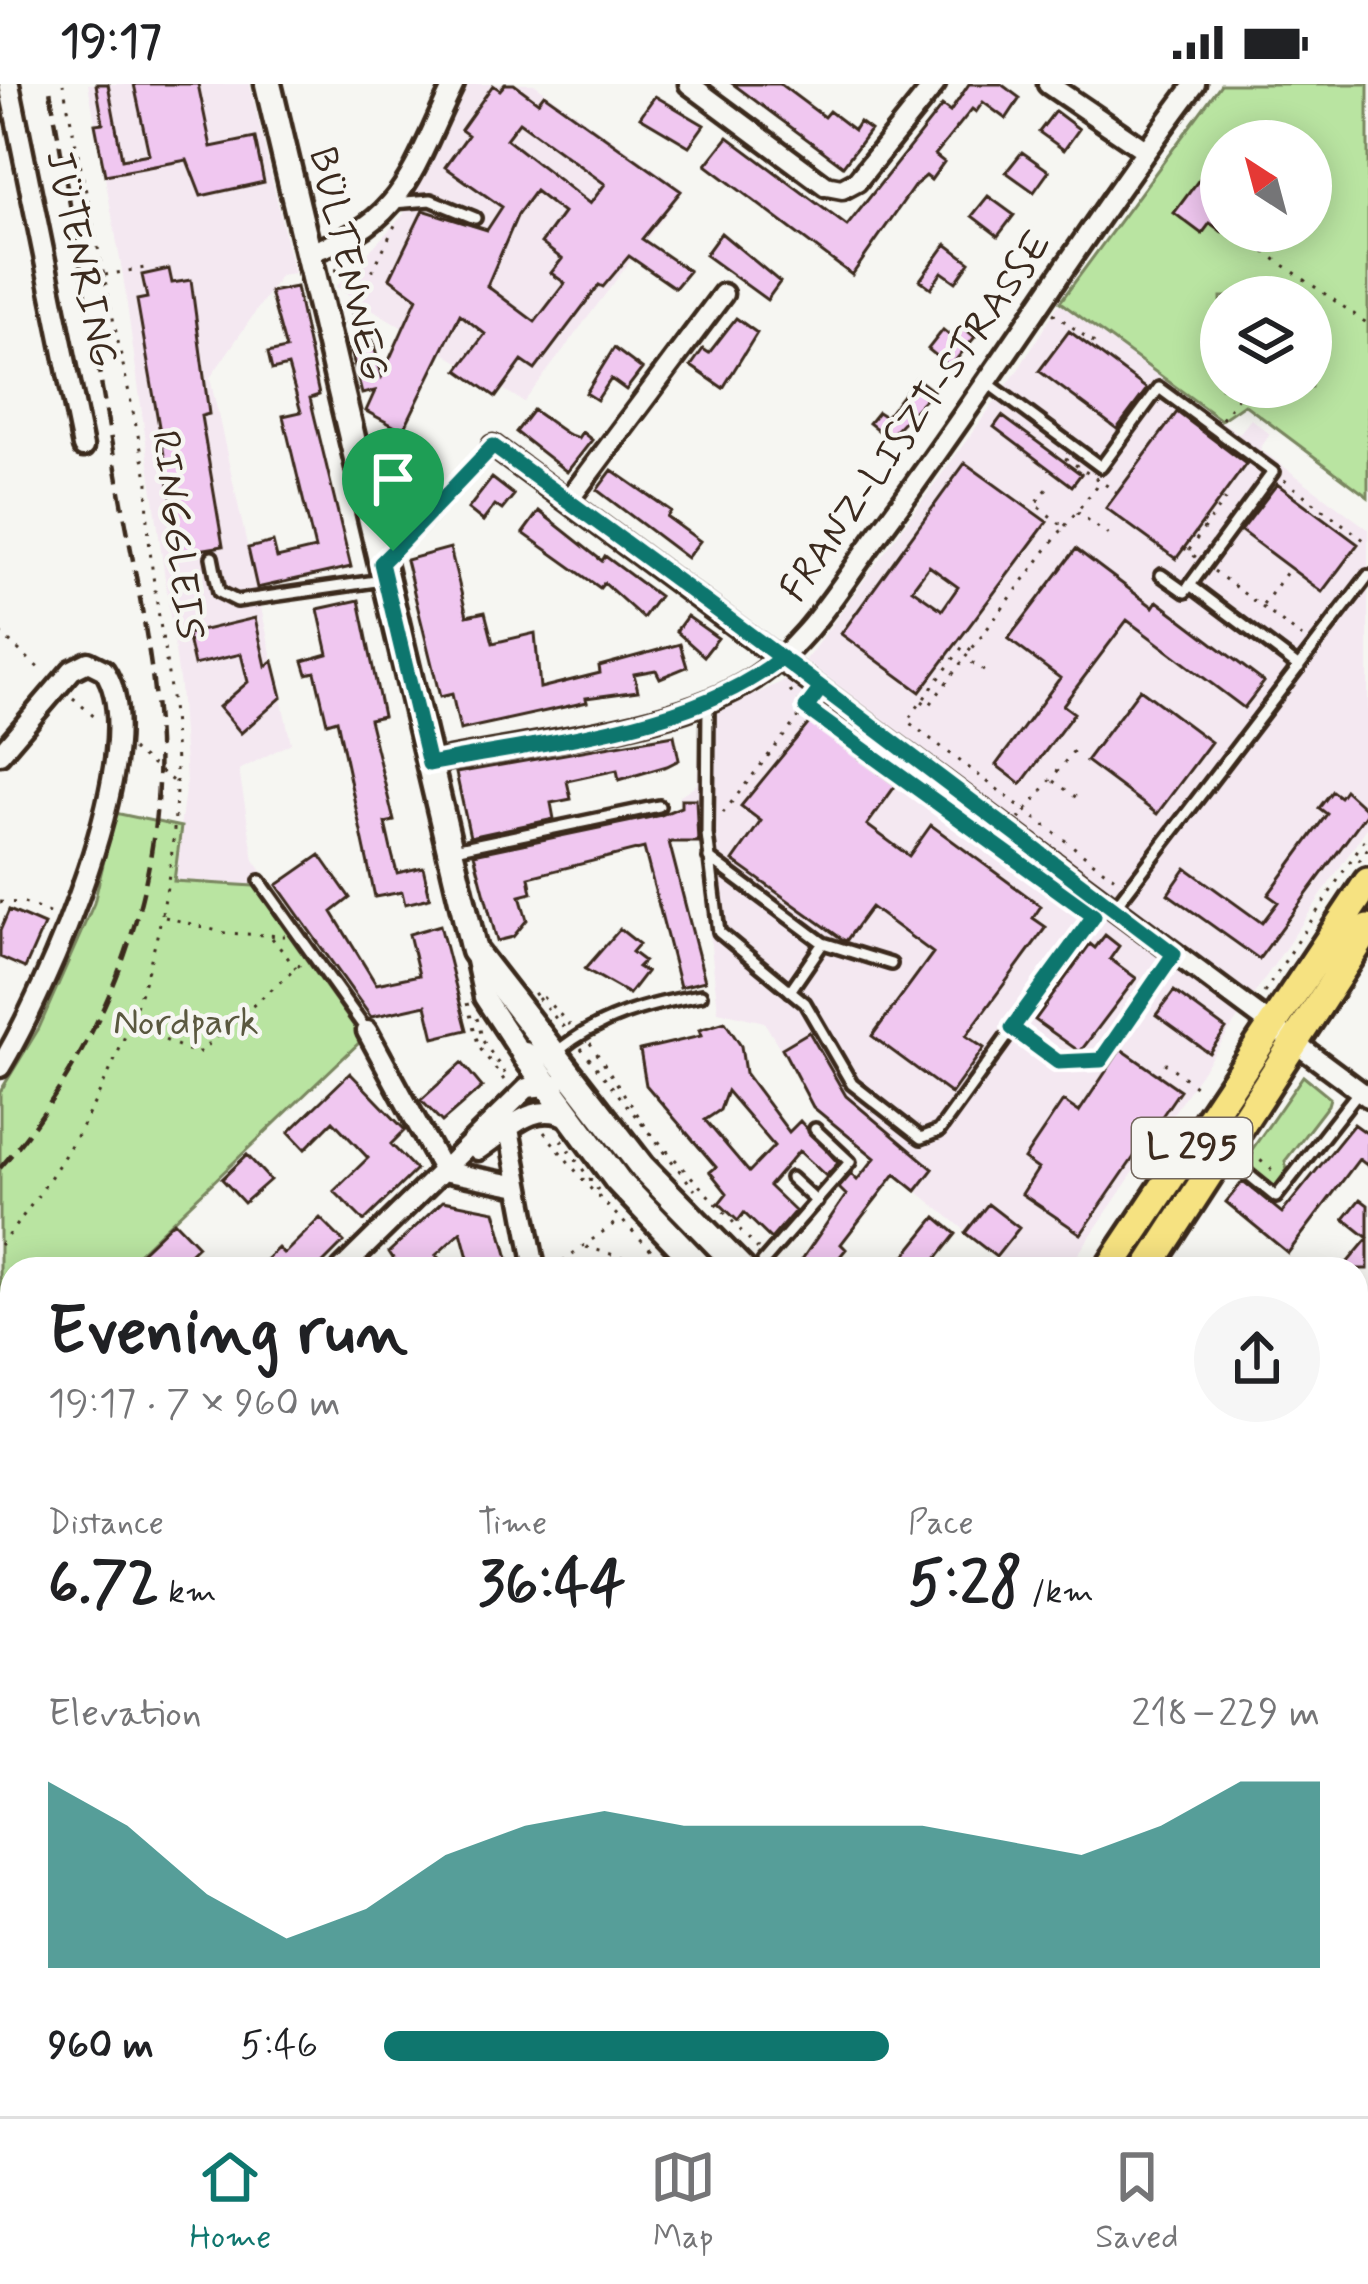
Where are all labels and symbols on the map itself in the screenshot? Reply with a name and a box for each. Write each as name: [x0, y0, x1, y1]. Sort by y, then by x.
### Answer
north arrow: [1200, 120, 1332, 252]
street label: BÜLTENWEG: [295, 142, 399, 386]
street label: JÜTENRING: [32, 146, 128, 372]
street label: FRANZ-LISZT-STRASSE: [769, 222, 1065, 612]
street label: RINGGLEIS: [138, 428, 214, 643]
pin: [342, 428, 444, 551]
park label: Nordpark: [113, 998, 259, 1049]
road number: L 295: [1132, 1118, 1252, 1178]

